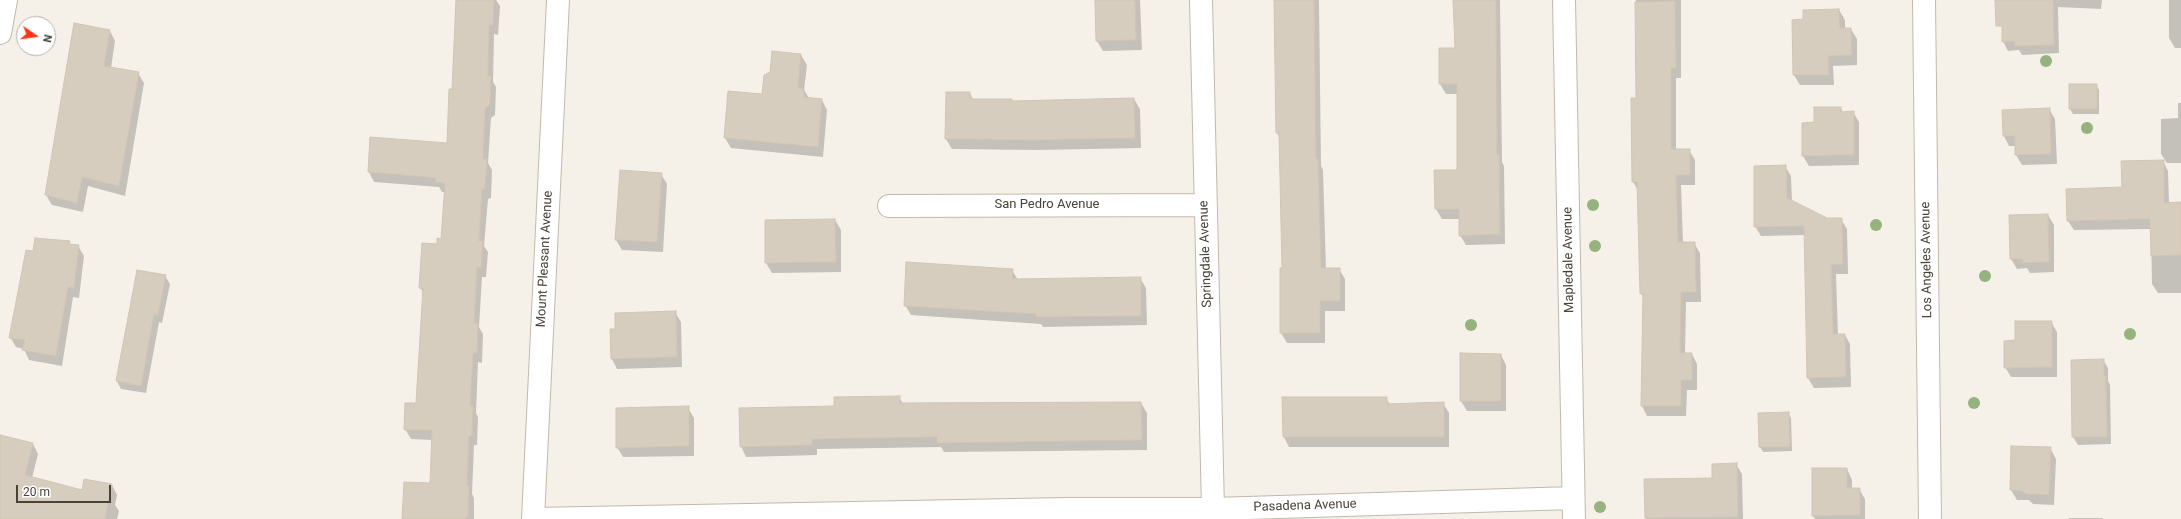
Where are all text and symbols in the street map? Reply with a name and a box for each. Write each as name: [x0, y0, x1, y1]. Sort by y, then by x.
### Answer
north arrow: [16, 16, 56, 56]
text: N: [40, 33, 54, 44]
street label: Mount Pleasant Avenue: [534, 190, 556, 328]
street label: San Pedro Avenue: [995, 197, 1099, 213]
street label: Springdale Avenue: [1196, 200, 1216, 308]
street label: Los Angeles Avenue: [1918, 202, 1936, 318]
street label: Mapledale Avenue: [1560, 207, 1578, 313]
scale bar: [18, 477, 113, 503]
text: 20 m: [23, 485, 50, 499]
street label: Pasadena Avenue: [1253, 496, 1357, 516]

